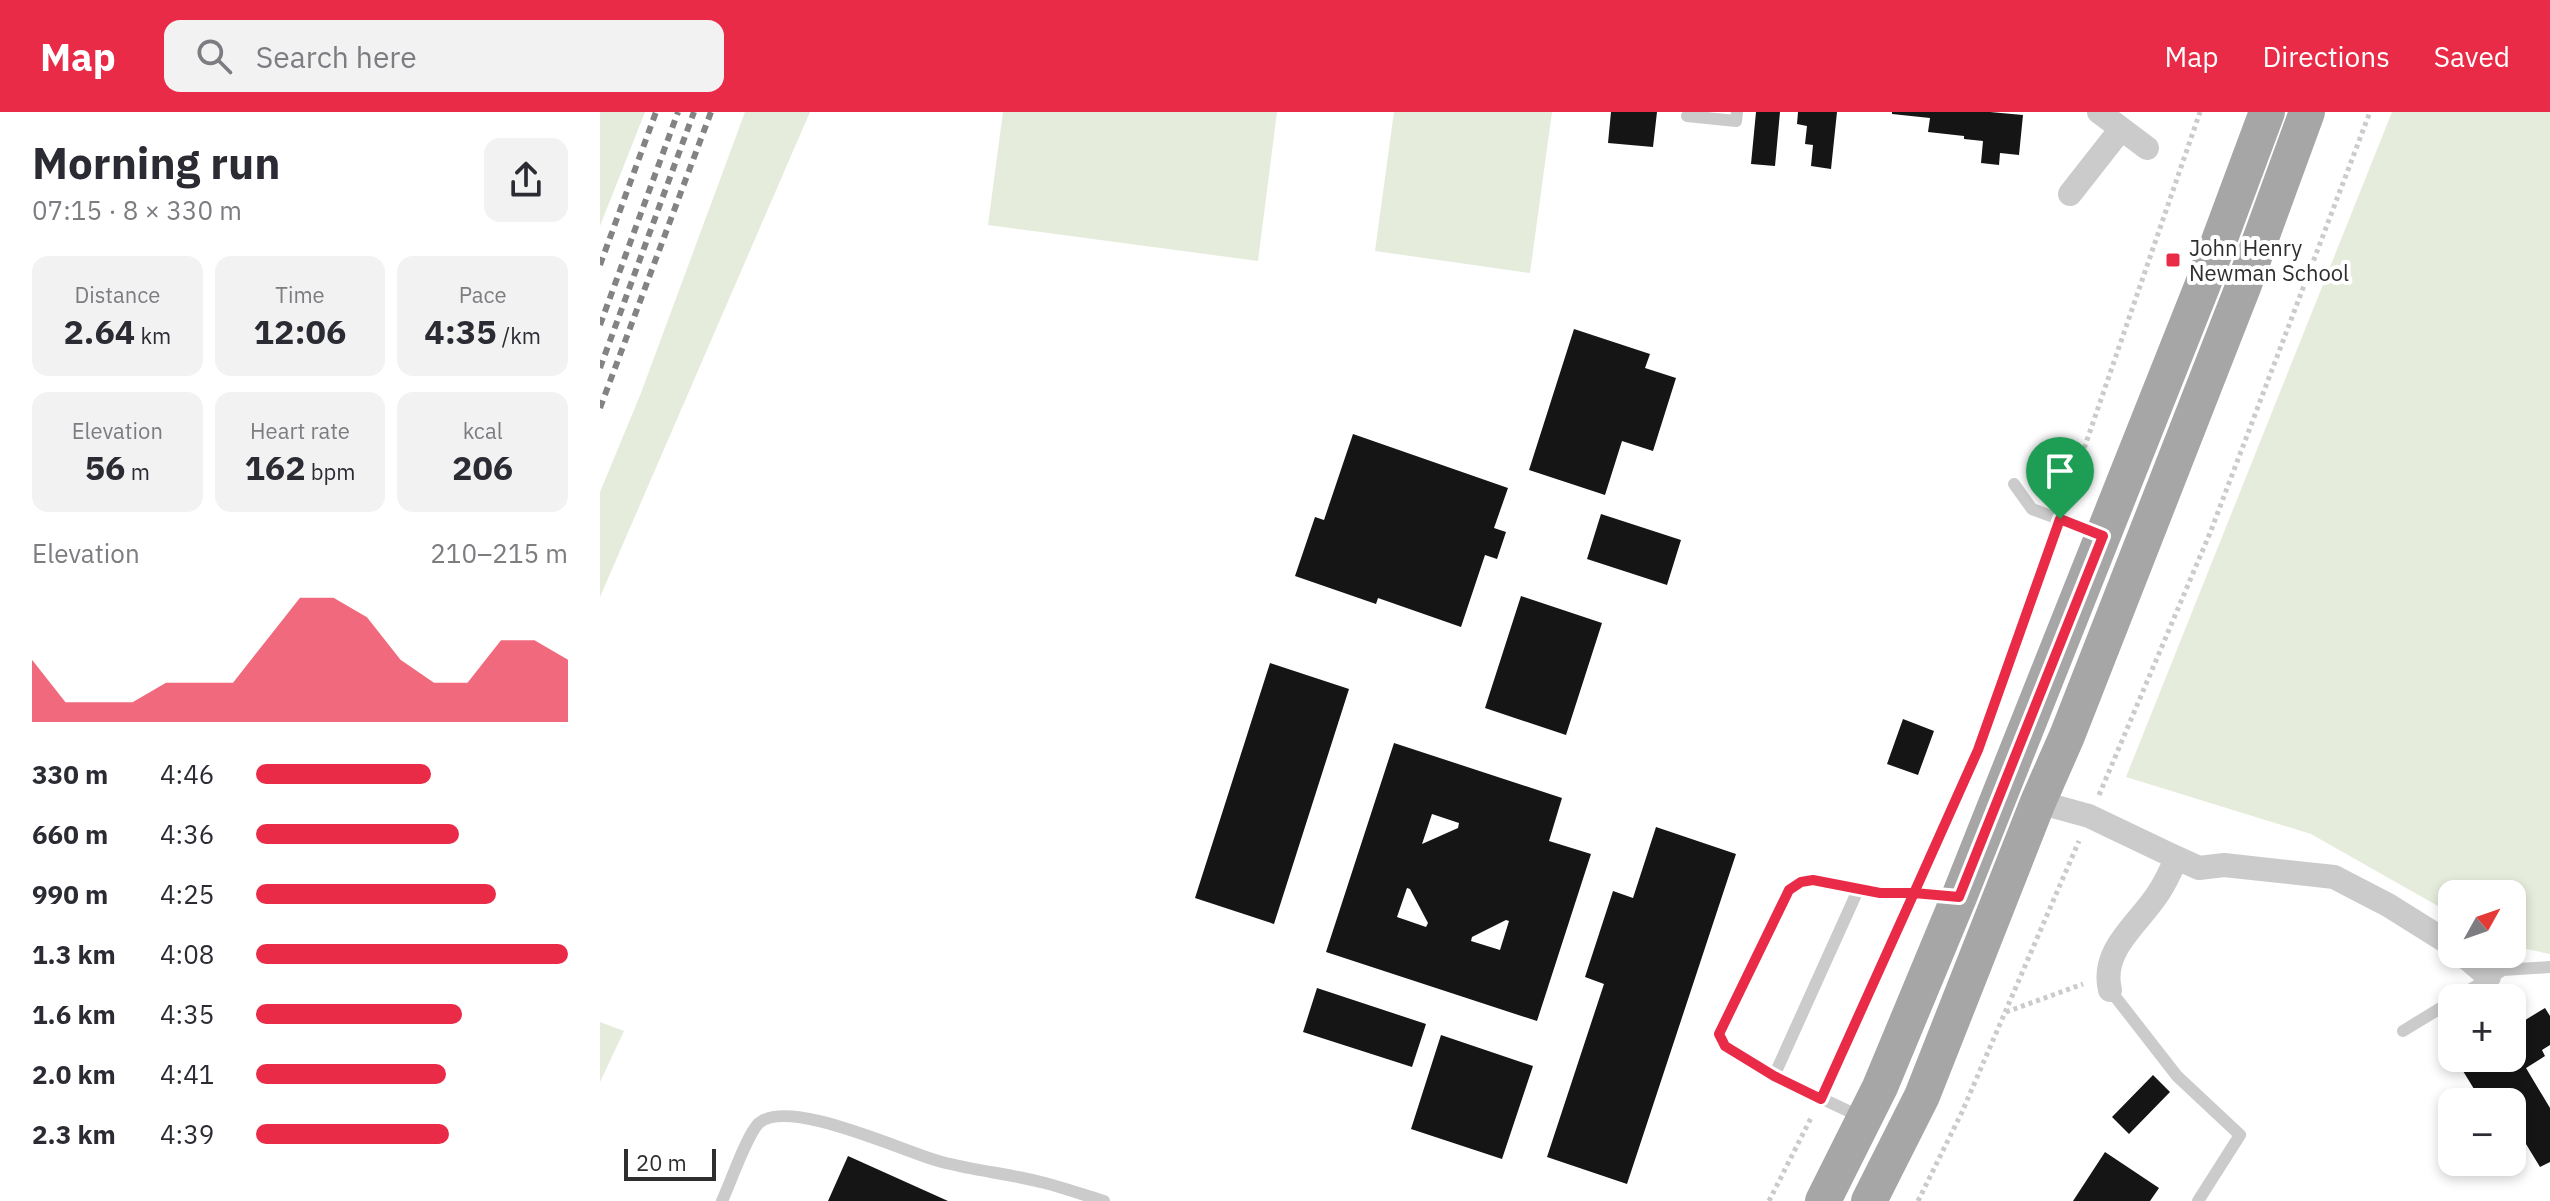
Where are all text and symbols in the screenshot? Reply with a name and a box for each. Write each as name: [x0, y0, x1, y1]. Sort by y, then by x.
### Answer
search box: [164, 20, 724, 92]
text: Map: [40, 32, 116, 81]
icon: search: [192, 34, 236, 78]
text: Search here: [256, 37, 417, 76]
text: Map: [2164, 38, 2218, 75]
text: Directions: [2262, 38, 2390, 75]
text: Saved: [2434, 38, 2510, 75]
text: Morning run: [32, 134, 281, 191]
button: share: [484, 138, 568, 222]
text: 07:15 · 8 × 330 m: [32, 193, 242, 227]
place label: John Henry Newman School: [2189, 233, 2349, 287]
marker: John Henry Newman School: [2164, 251, 2182, 269]
text: Distance: [74, 280, 160, 309]
text: Time: [275, 280, 325, 309]
text: Pace: [459, 280, 507, 309]
text: 2.64: [63, 309, 135, 353]
text: 12:06: [254, 309, 346, 353]
text: 4:35: [424, 309, 497, 353]
text: km: [135, 321, 171, 350]
text: /km: [497, 321, 541, 350]
text: Elevation: [72, 416, 163, 445]
text: Heart rate: [250, 416, 350, 445]
text: kcal: [463, 416, 503, 445]
pin: [2026, 437, 2094, 519]
text: 56: [85, 445, 126, 489]
text: 162: [244, 445, 306, 489]
text: 206: [452, 445, 513, 489]
icon: arrive: [2038, 449, 2082, 493]
text: m: [126, 457, 150, 486]
text: bpm: [306, 457, 356, 486]
text: Elevation: [32, 536, 140, 570]
text: 210–215 m: [430, 536, 568, 570]
text: 330 m: [32, 757, 108, 791]
text: 4:46: [160, 757, 214, 791]
text: 660 m: [32, 817, 108, 851]
text: 4:36: [160, 817, 214, 851]
text: 990 m: [32, 877, 108, 911]
text: 4:25: [160, 877, 214, 911]
north arrow: [2438, 880, 2526, 968]
map controls: [2438, 880, 2526, 1176]
text: 1.3 km: [32, 937, 116, 971]
text: 4:08: [160, 937, 214, 971]
button: +: [2438, 984, 2526, 1072]
text: 1.6 km: [32, 997, 116, 1031]
text: 4:35: [160, 997, 214, 1031]
text: 2.0 km: [32, 1057, 116, 1091]
text: 4:41: [160, 1057, 214, 1091]
button: −: [2438, 1088, 2526, 1176]
text: 2.3 km: [32, 1117, 116, 1151]
text: 4:39: [160, 1117, 214, 1151]
scale bar: [624, 1145, 716, 1181]
text: 20 m: [636, 1148, 687, 1177]

